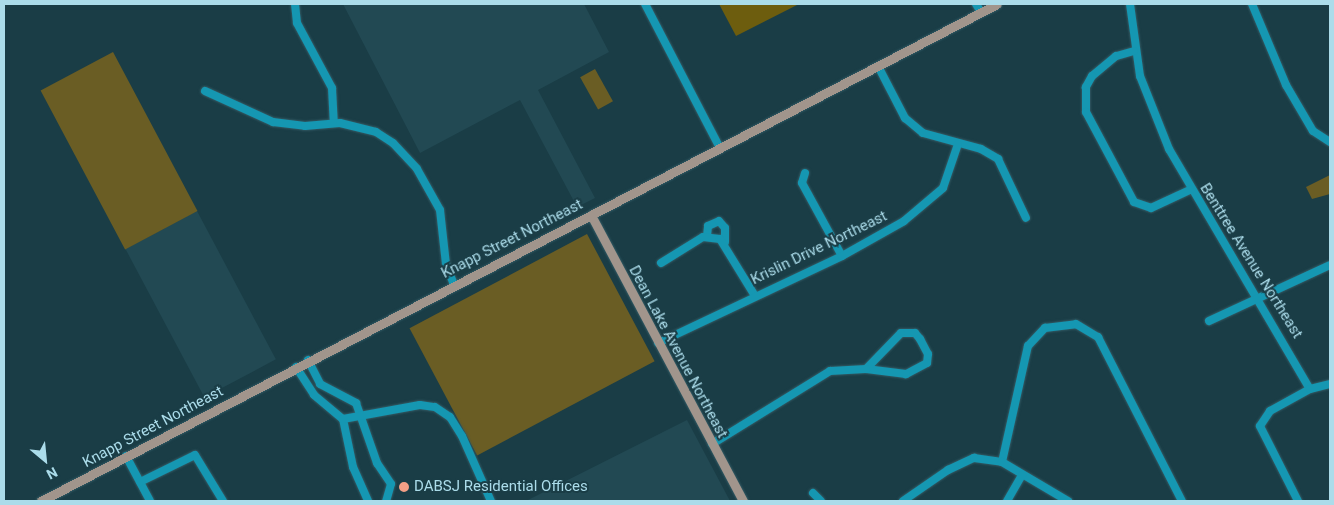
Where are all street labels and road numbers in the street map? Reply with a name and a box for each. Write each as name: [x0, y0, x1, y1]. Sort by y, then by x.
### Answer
street label: Benttree Avenue Northeast: [1196, 180, 1306, 342]
street label: Knapp Street Northeast: [438, 196, 586, 282]
street label: Krislin Drive Northeast: [748, 207, 890, 289]
street label: Dean Lake Avenue Northeast: [625, 263, 731, 441]
street label: Knapp Street Northeast: [80, 382, 226, 472]

